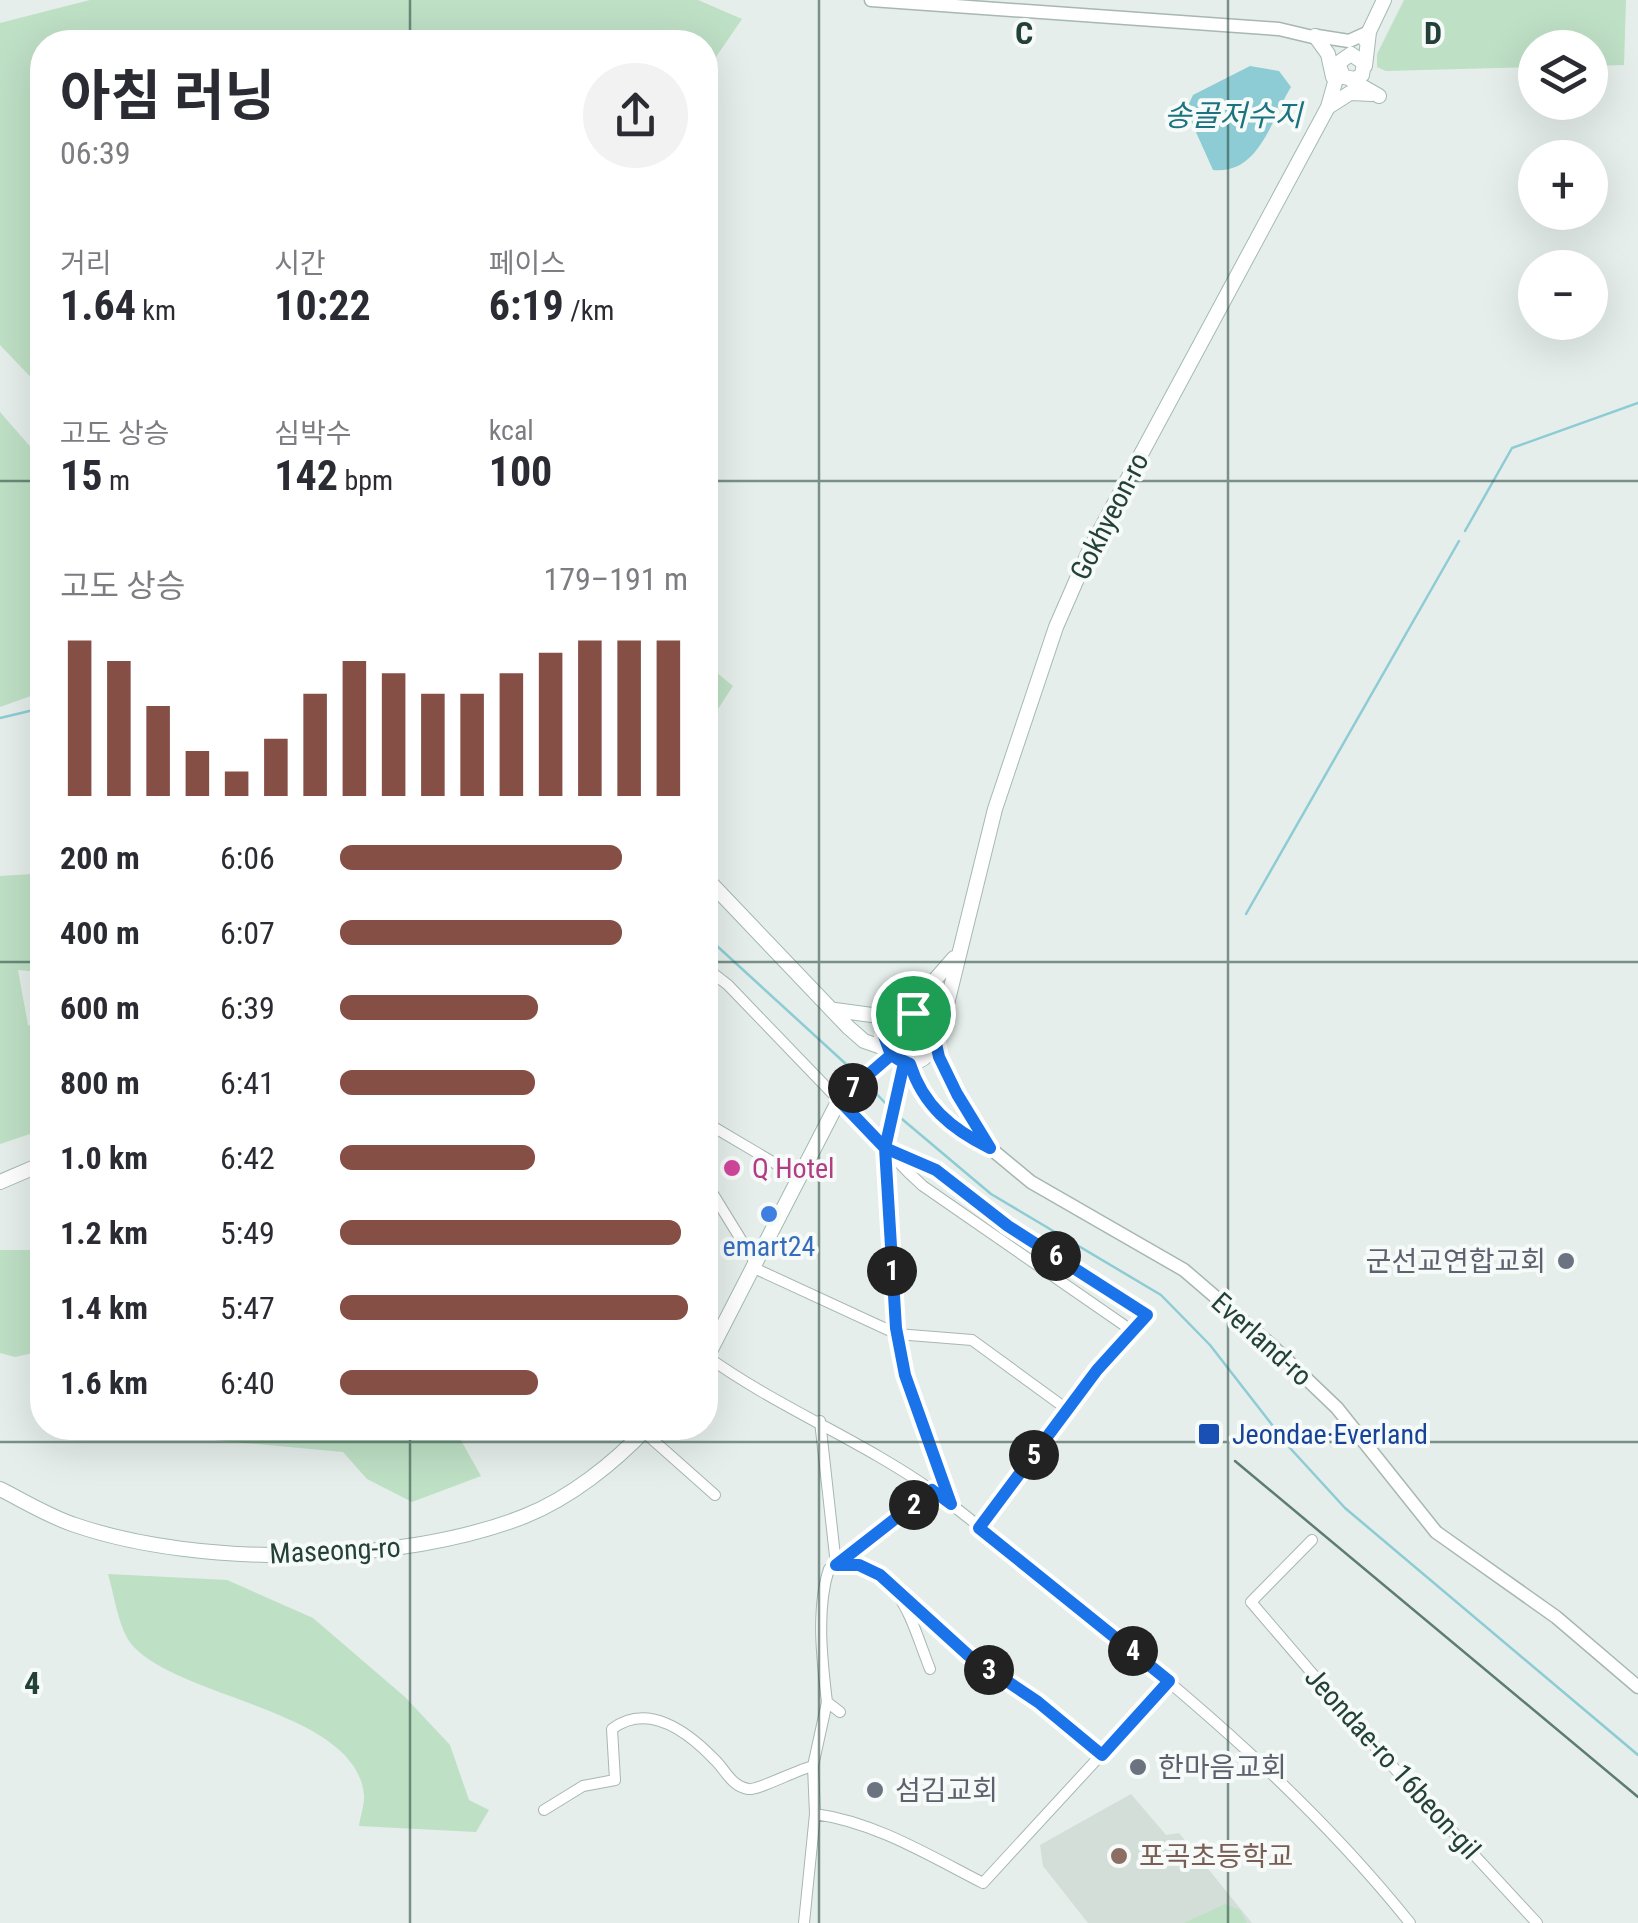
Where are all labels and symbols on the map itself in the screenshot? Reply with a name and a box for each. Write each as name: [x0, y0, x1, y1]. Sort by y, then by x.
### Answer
text: C: [1015, 14, 1033, 52]
text: D: [1424, 14, 1442, 52]
water label: 송골저수지: [1164, 98, 1304, 133]
street label: Gokhyeon-ro: [1063, 447, 1156, 585]
pin: [871, 971, 956, 1056]
pin: 7: [828, 1063, 878, 1113]
place label: Q Hotel: [752, 1152, 835, 1185]
marker: Q Hotel: [721, 1157, 743, 1179]
marker: emart24: [758, 1203, 780, 1225]
place label: emart24: [723, 1230, 815, 1263]
pin: 6: [1031, 1231, 1081, 1281]
place label: 군선교연합교회: [1366, 1245, 1546, 1278]
pin: 1: [867, 1246, 917, 1296]
marker: 군선교연합교회: [1555, 1250, 1577, 1272]
street label: Everland-ro: [1205, 1286, 1319, 1393]
place label: Jeondae·Everland: [1232, 1418, 1428, 1451]
marker: Jeondae·Everland: [1196, 1421, 1222, 1447]
pin: 5: [1009, 1430, 1059, 1480]
pin: 2: [889, 1480, 939, 1530]
street label: Maseong-ro: [269, 1531, 401, 1570]
pin: 4: [1108, 1626, 1158, 1676]
pin: 3: [964, 1645, 1014, 1695]
street label: Jeondae-ro 16beon-gil: [1298, 1661, 1487, 1866]
text: 4: [24, 1664, 40, 1702]
place label: 한마음교회: [1158, 1751, 1287, 1784]
marker: 한마음교회: [1127, 1756, 1149, 1778]
place label: 섬김교회: [895, 1774, 998, 1807]
marker: 섬김교회: [864, 1779, 886, 1801]
place label: 포곡초등학교: [1139, 1840, 1294, 1873]
marker: 포곡초등학교: [1108, 1845, 1130, 1867]

